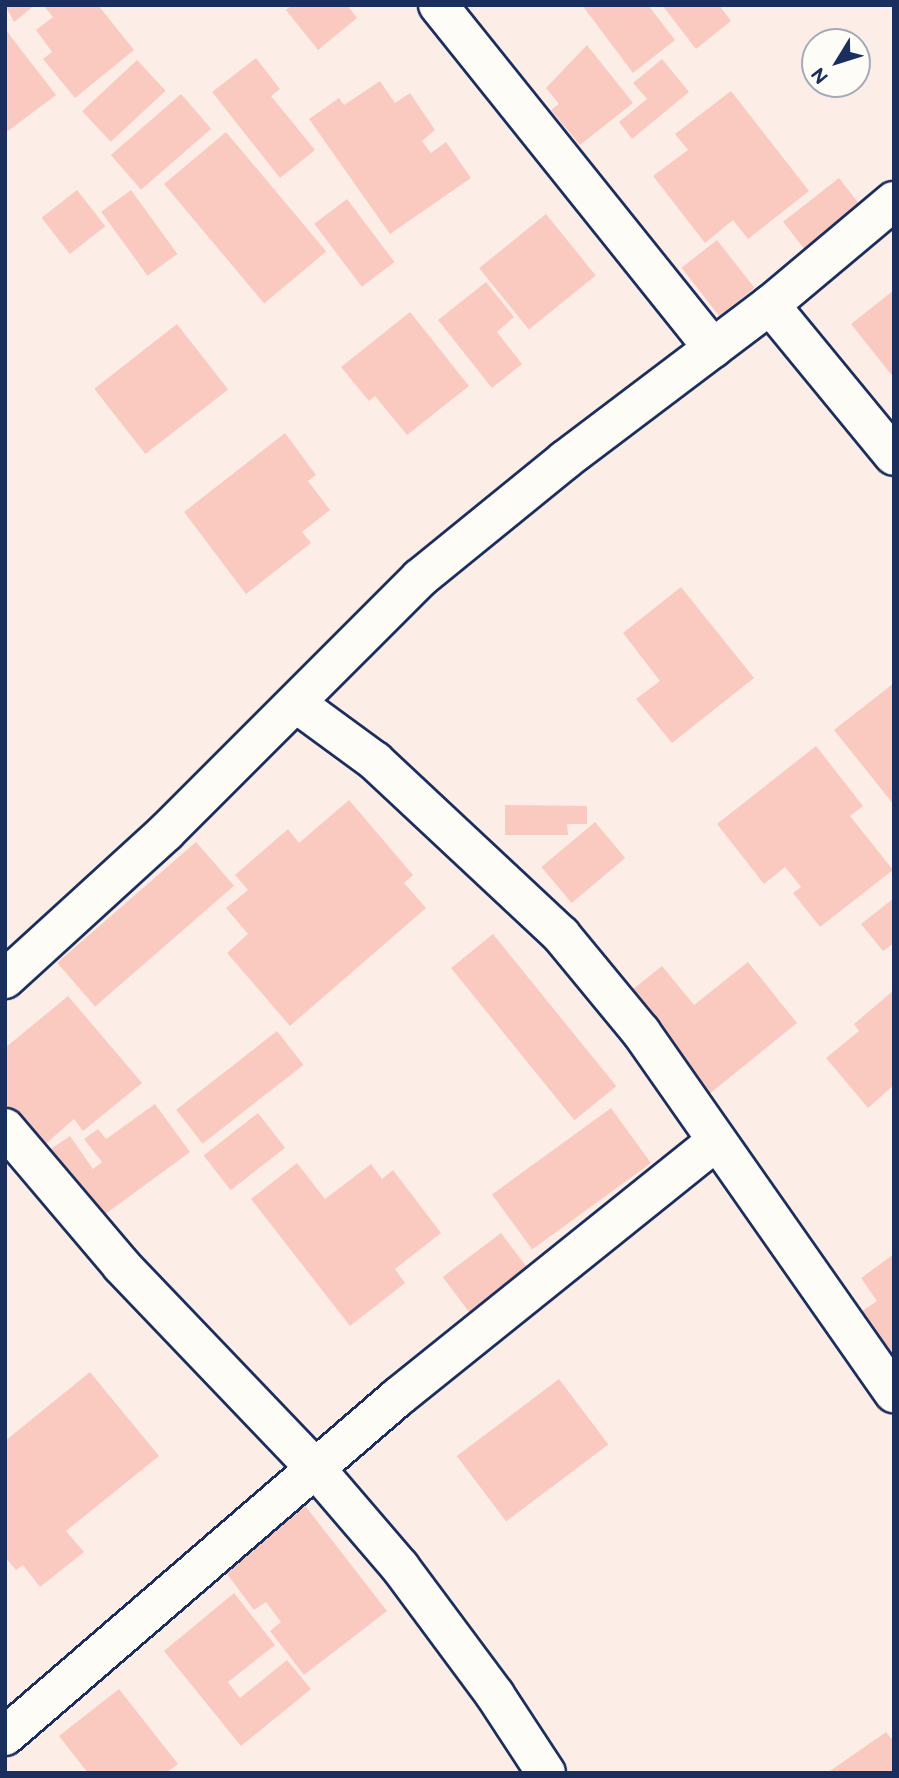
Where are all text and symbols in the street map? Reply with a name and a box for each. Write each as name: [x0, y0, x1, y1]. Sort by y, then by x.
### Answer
north arrow: [801, 28, 871, 98]
text: N: [807, 62, 834, 88]

